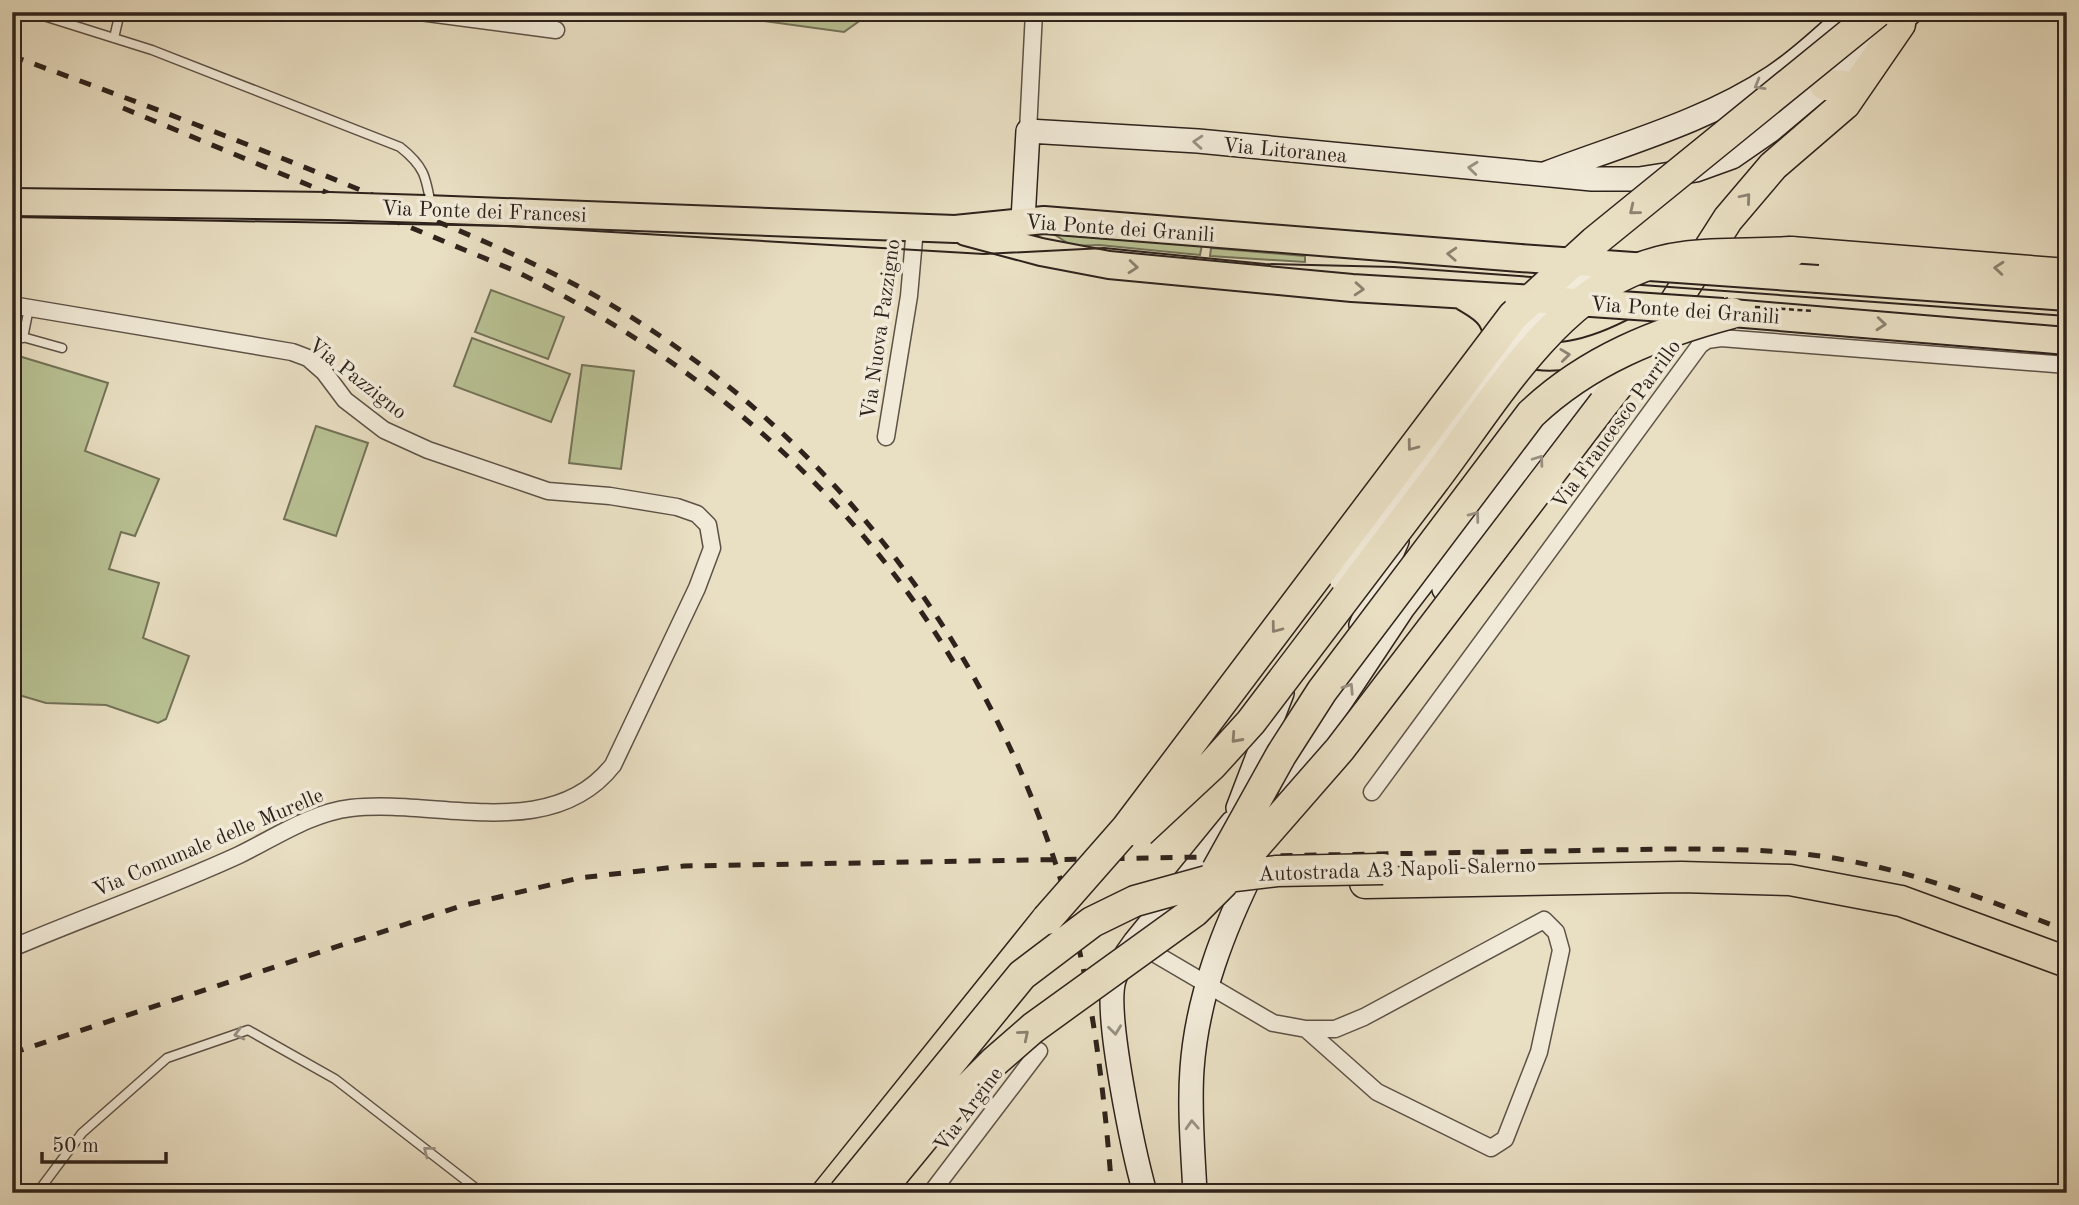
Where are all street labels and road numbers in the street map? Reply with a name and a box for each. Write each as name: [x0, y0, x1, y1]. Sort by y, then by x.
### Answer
street label: Via Litoranea: [1222, 136, 1348, 167]
street label: Via Ponte dei Francesi: [381, 198, 587, 227]
street label: Via Ponte dei Granili: [1025, 212, 1215, 247]
street label: Via Nuova Pazzigno: [858, 238, 905, 421]
street label: Via Ponte dei Granili: [1590, 294, 1780, 329]
street label: Via Pazzigno: [304, 335, 410, 424]
street label: Via Francesco Parrillo: [1549, 336, 1686, 513]
street label: Via Comunale delle Murelle: [90, 785, 327, 902]
street label: Autostrada A3 Napoli-Salerno: [1258, 855, 1536, 886]
street label: Via Argine: [931, 1064, 1008, 1156]

